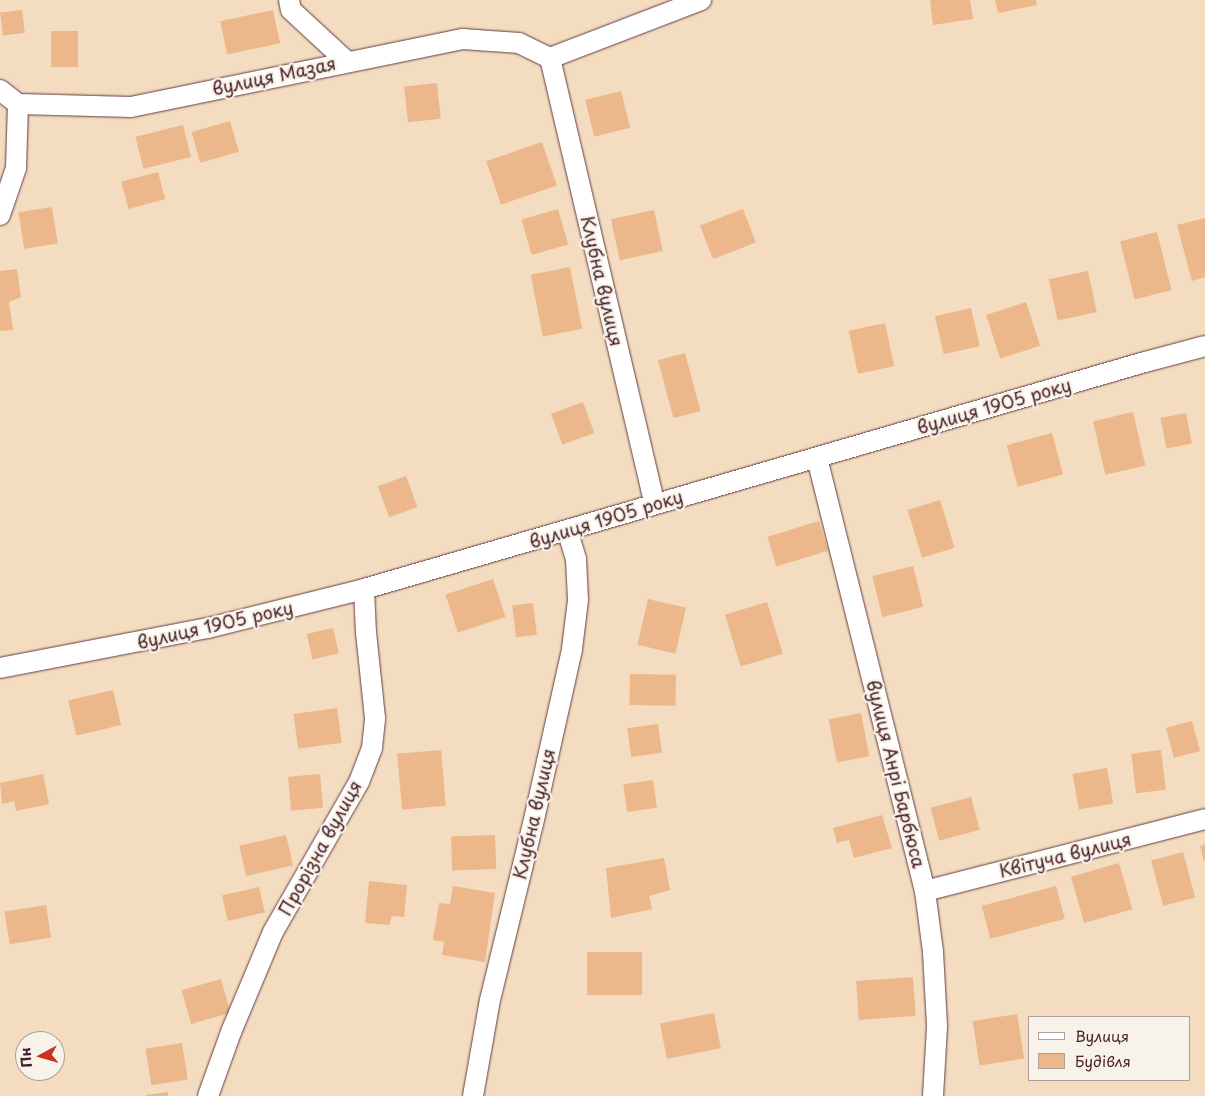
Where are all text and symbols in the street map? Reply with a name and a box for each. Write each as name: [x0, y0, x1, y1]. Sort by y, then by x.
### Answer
street label: вулиця Мазая: [210, 52, 338, 100]
street label: Клубна вулиця: [576, 213, 628, 349]
street label: вулиця 1905 року: [914, 374, 1074, 438]
street label: вулиця 1905 року: [526, 485, 686, 553]
street label: вулиця 1905 року: [135, 596, 295, 654]
street label: вулиця Анрі Барбюса: [862, 677, 930, 871]
street label: Клубна вулиця: [508, 746, 560, 882]
street label: Прорізна вулиця: [274, 776, 366, 920]
street label: Квітуча вулиця: [996, 828, 1134, 882]
legend: [1028, 1016, 1190, 1081]
text: Вулиця: [1075, 1024, 1129, 1047]
north arrow: [15, 1031, 65, 1081]
text: Пн: [14, 1046, 37, 1069]
text: Будівля: [1075, 1049, 1131, 1072]

